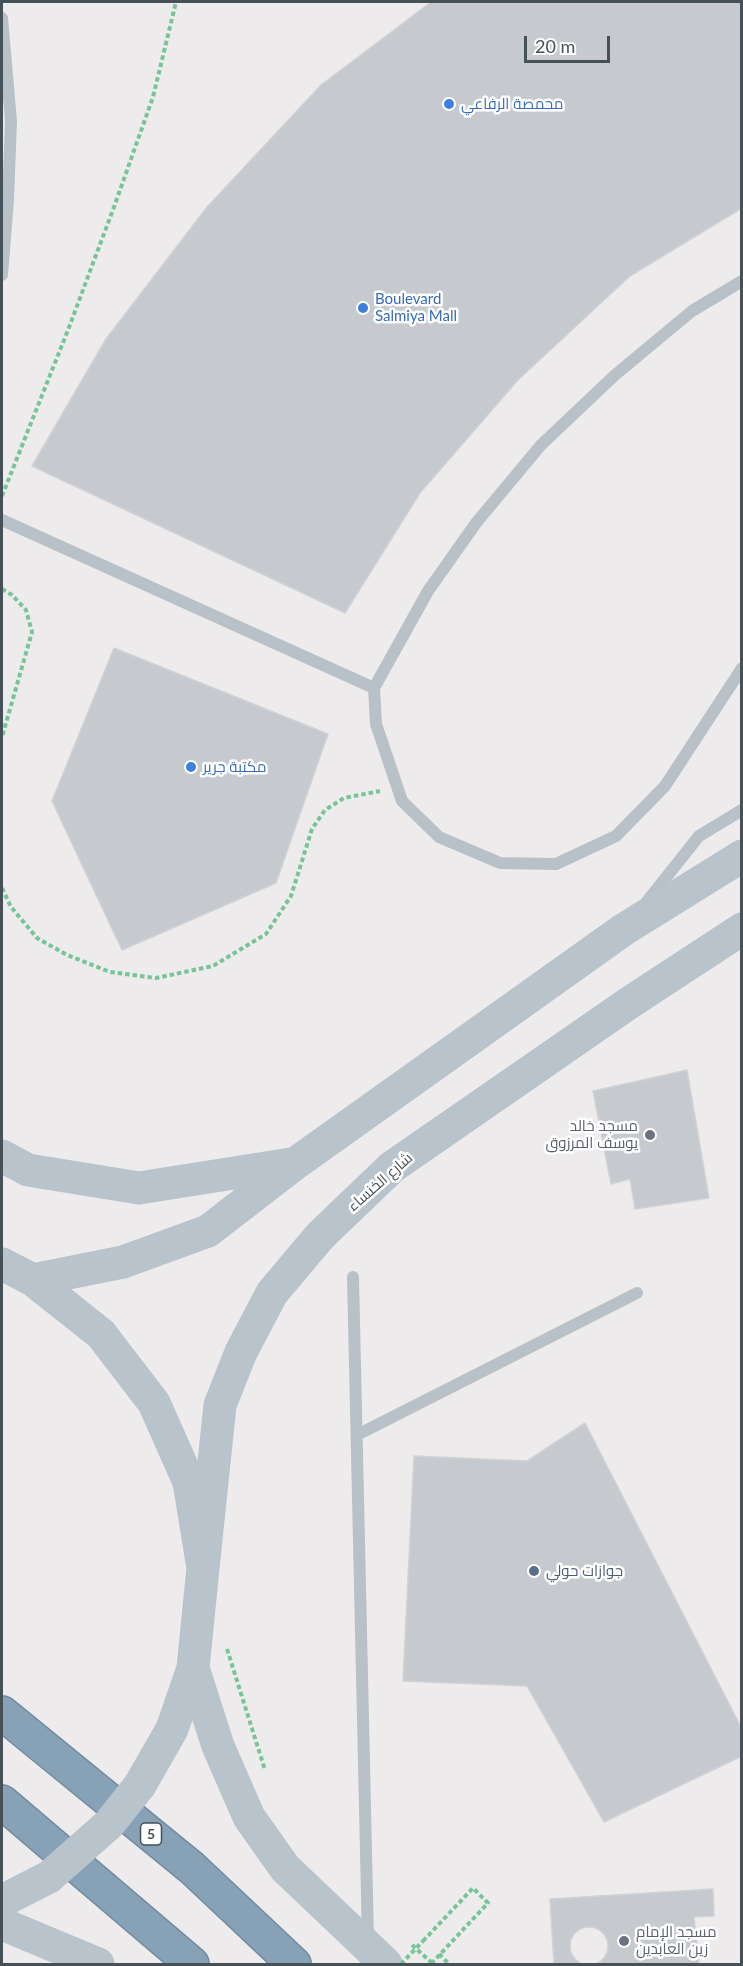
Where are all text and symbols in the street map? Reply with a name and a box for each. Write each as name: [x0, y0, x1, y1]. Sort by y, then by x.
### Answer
scale bar: [527, 24, 612, 62]
text: 20 m: [535, 35, 575, 57]
place label: محمصة الرفاعي: [461, 95, 563, 113]
marker: محمصة الرفاعي: [442, 97, 456, 111]
place label: Boulevard Salmiya Mall: [375, 290, 457, 325]
marker: Boulevard Salmiya Mall: [356, 301, 370, 315]
place label: مكتبة جرير: [203, 758, 266, 776]
marker: مكتبة جرير: [184, 760, 198, 774]
place label: مسجد خالد يوسف المرزوق: [545, 1117, 638, 1152]
marker: مسجد خالد يوسف المرزوق: [643, 1128, 657, 1142]
street label: شارع الخنساء: [344, 1149, 416, 1215]
place label: جوازات حولي: [546, 1562, 623, 1580]
marker: جوازات حولي: [527, 1564, 541, 1578]
road number: 5: [140, 1823, 162, 1845]
place label: مسجد الإمام زين العابدين: [636, 1923, 717, 1958]
marker: مسجد الإمام زين العابدين: [617, 1934, 631, 1948]

